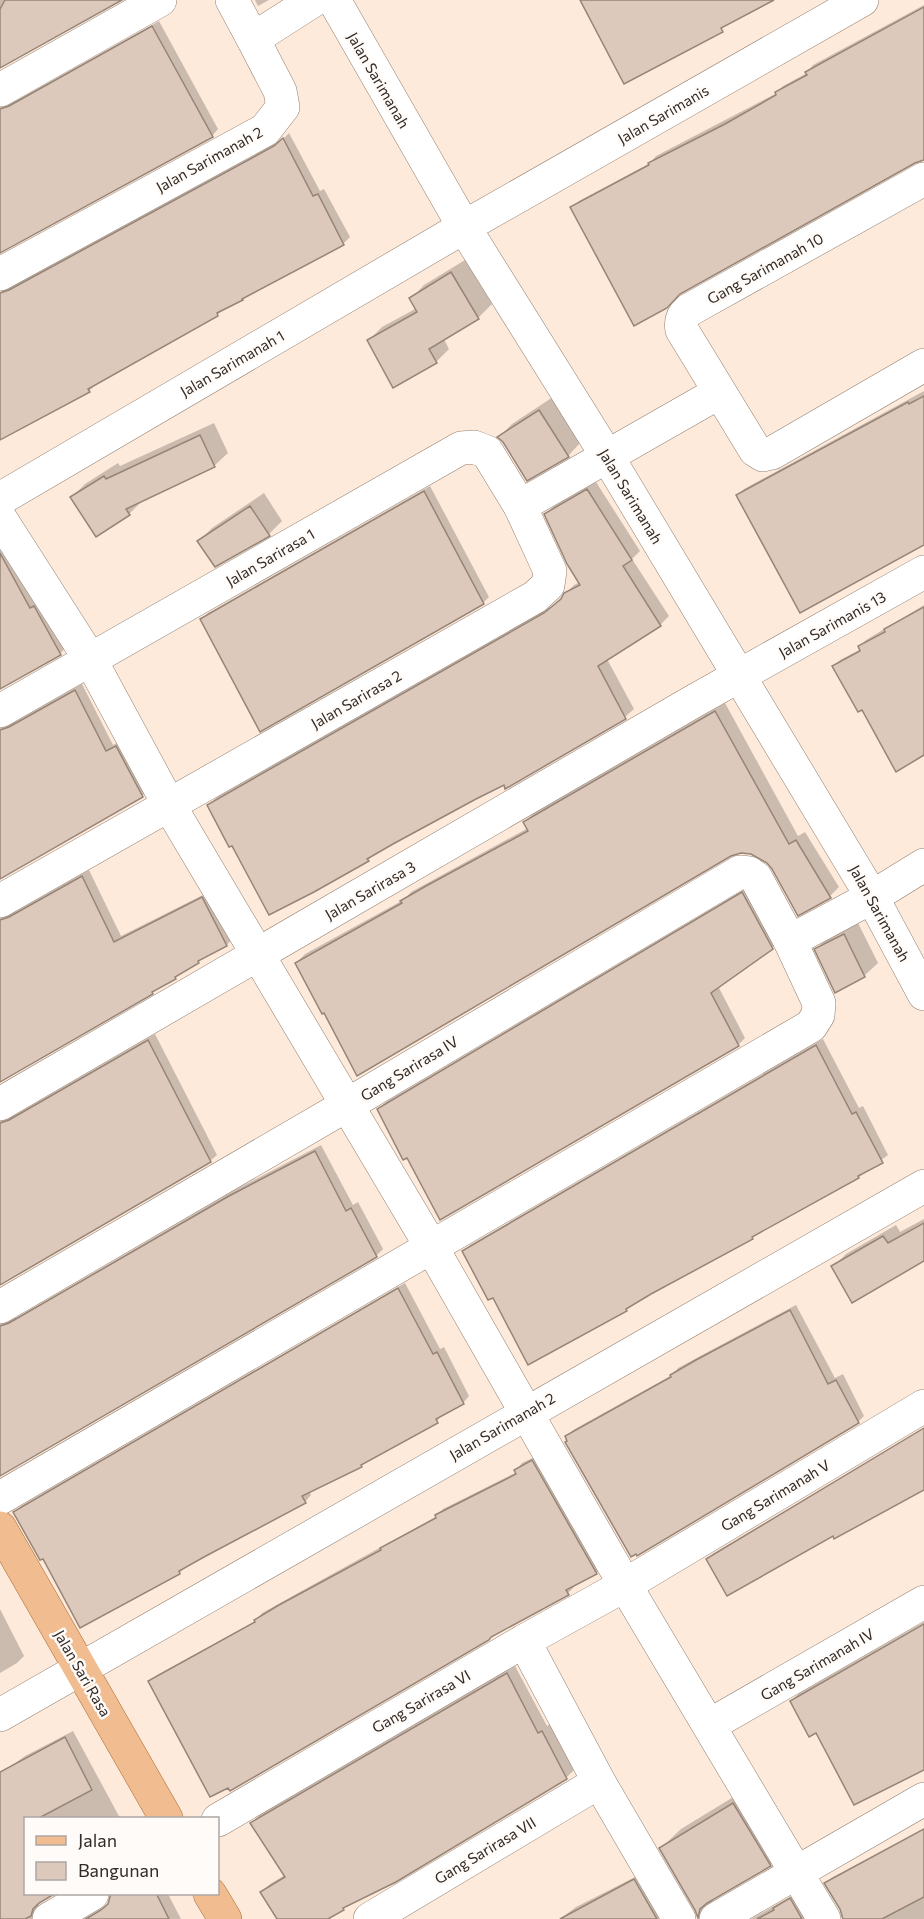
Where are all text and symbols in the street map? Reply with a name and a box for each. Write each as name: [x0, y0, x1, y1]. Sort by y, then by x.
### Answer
street label: Jalan Sarimanah: [344, 29, 414, 131]
street label: Jalan Sarimanis: [614, 81, 712, 147]
street label: Jalan Sarimanah 2: [153, 122, 265, 196]
street label: Gang Sarimanah 10: [704, 229, 826, 307]
street label: Jalan Sarimanah 1: [177, 326, 287, 400]
street label: Jalan Sarimanah: [596, 445, 666, 547]
street label: Jalan Sarirasa 1: [222, 524, 318, 590]
street label: Jalan Sarimanis 13: [775, 587, 889, 661]
street label: Jalan Sarirasa 2: [308, 666, 404, 732]
street label: Jalan Sarirasa 3: [322, 857, 418, 923]
street label: Jalan Sarimanah: [846, 861, 914, 965]
street label: Gang Sarirasa IV: [357, 1032, 461, 1104]
street label: Jalan Sarimanah 2: [446, 1388, 558, 1464]
street label: Gang Sarimanah V: [717, 1455, 833, 1535]
street label: Gang Sarimanah IV: [757, 1624, 877, 1704]
street label: Jalan Sari Rasa: [51, 1626, 115, 1720]
street label: Gang Sarirasa VI: [369, 1666, 473, 1736]
street label: Gang Sarirasa VII: [431, 1813, 539, 1887]
legend: [24, 1817, 219, 1895]
text: Jalan: [78, 1829, 117, 1851]
text: Bangunan: [78, 1859, 159, 1881]

